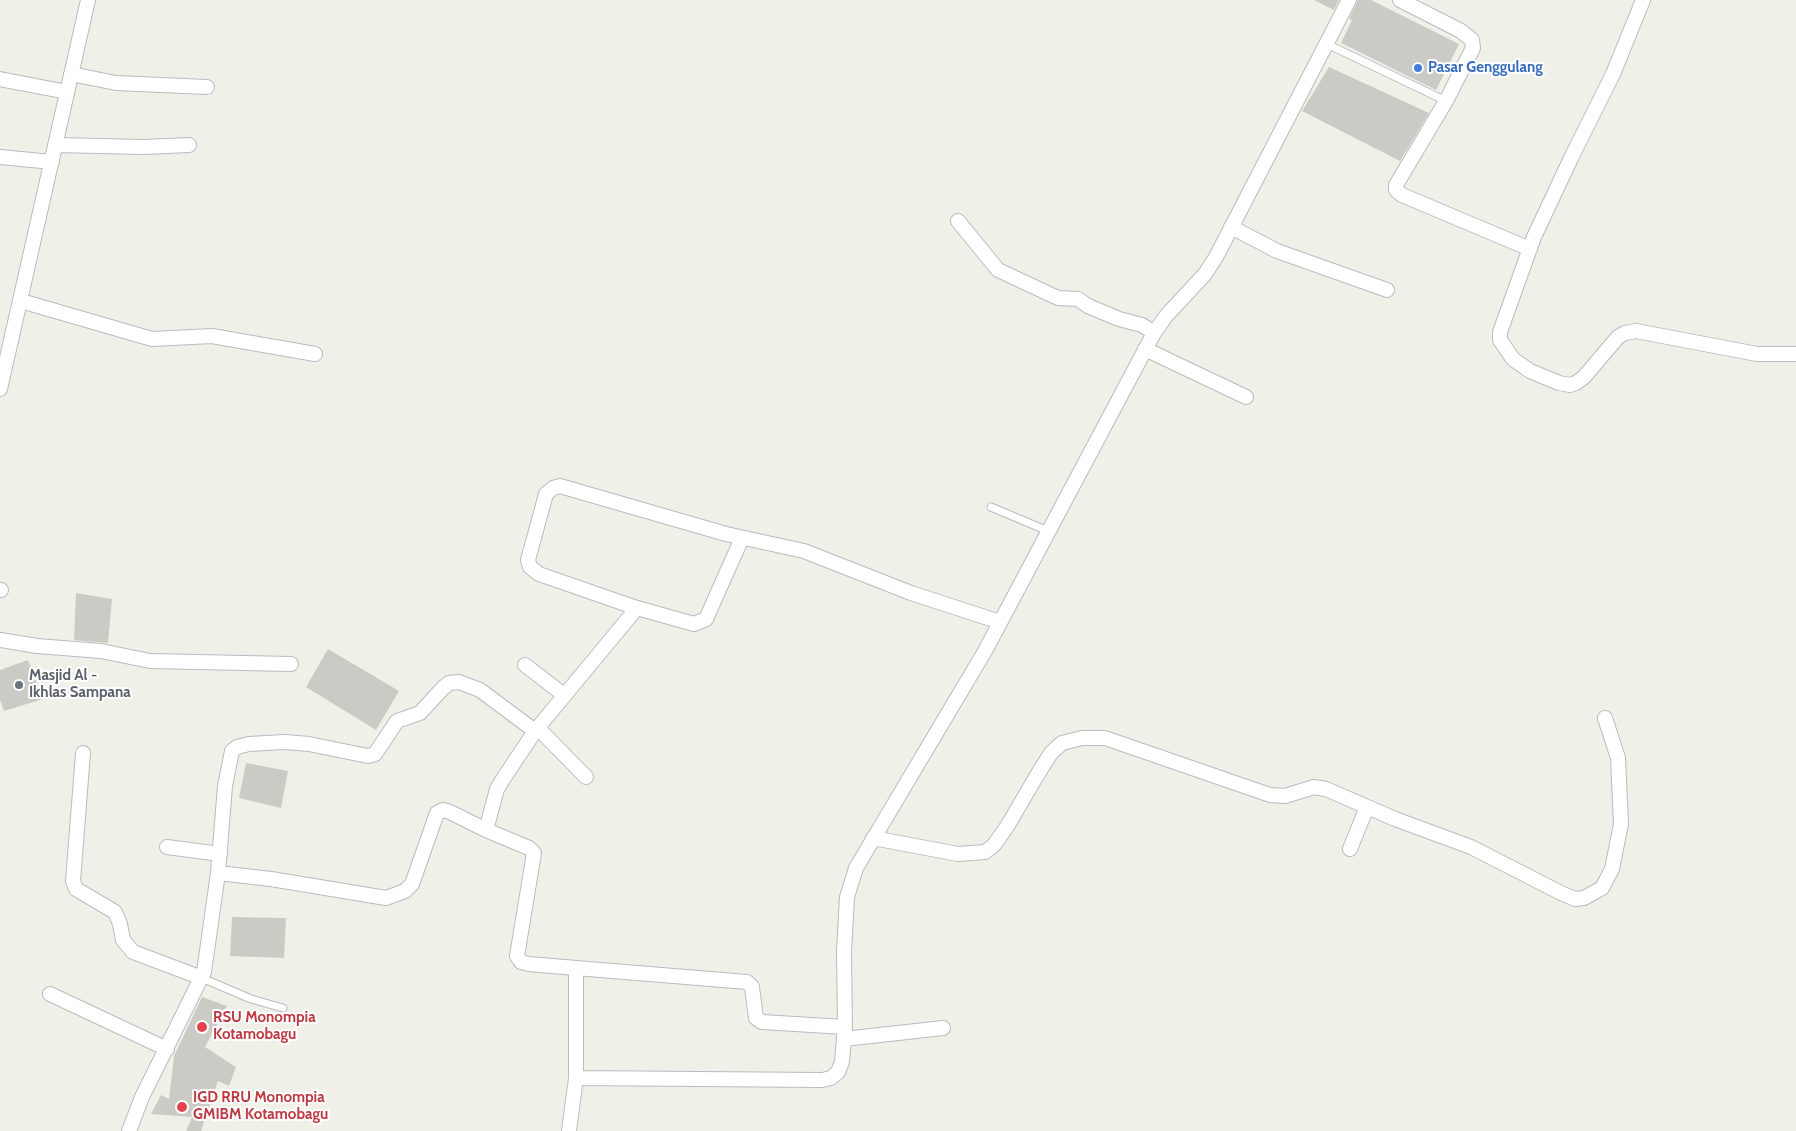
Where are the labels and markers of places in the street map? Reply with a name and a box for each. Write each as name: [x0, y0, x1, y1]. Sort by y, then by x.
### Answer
place label: Pasar Genggulang: [1428, 59, 1543, 77]
marker: Pasar Genggulang: [1412, 62, 1424, 74]
place label: Masjid Al - Ikhlas Sampana: [29, 667, 131, 702]
marker: Masjid Al - Ikhlas Sampana: [13, 679, 25, 691]
place label: RSU Monompia Kotamobagu: [213, 1009, 316, 1044]
marker: RSU Monompia Kotamobagu: [195, 1020, 209, 1034]
place label: IGD RRU Monompia GMIBM Kotamobagu: [193, 1089, 328, 1124]
marker: IGD RRU Monompia GMIBM Kotamobagu: [175, 1100, 189, 1114]

